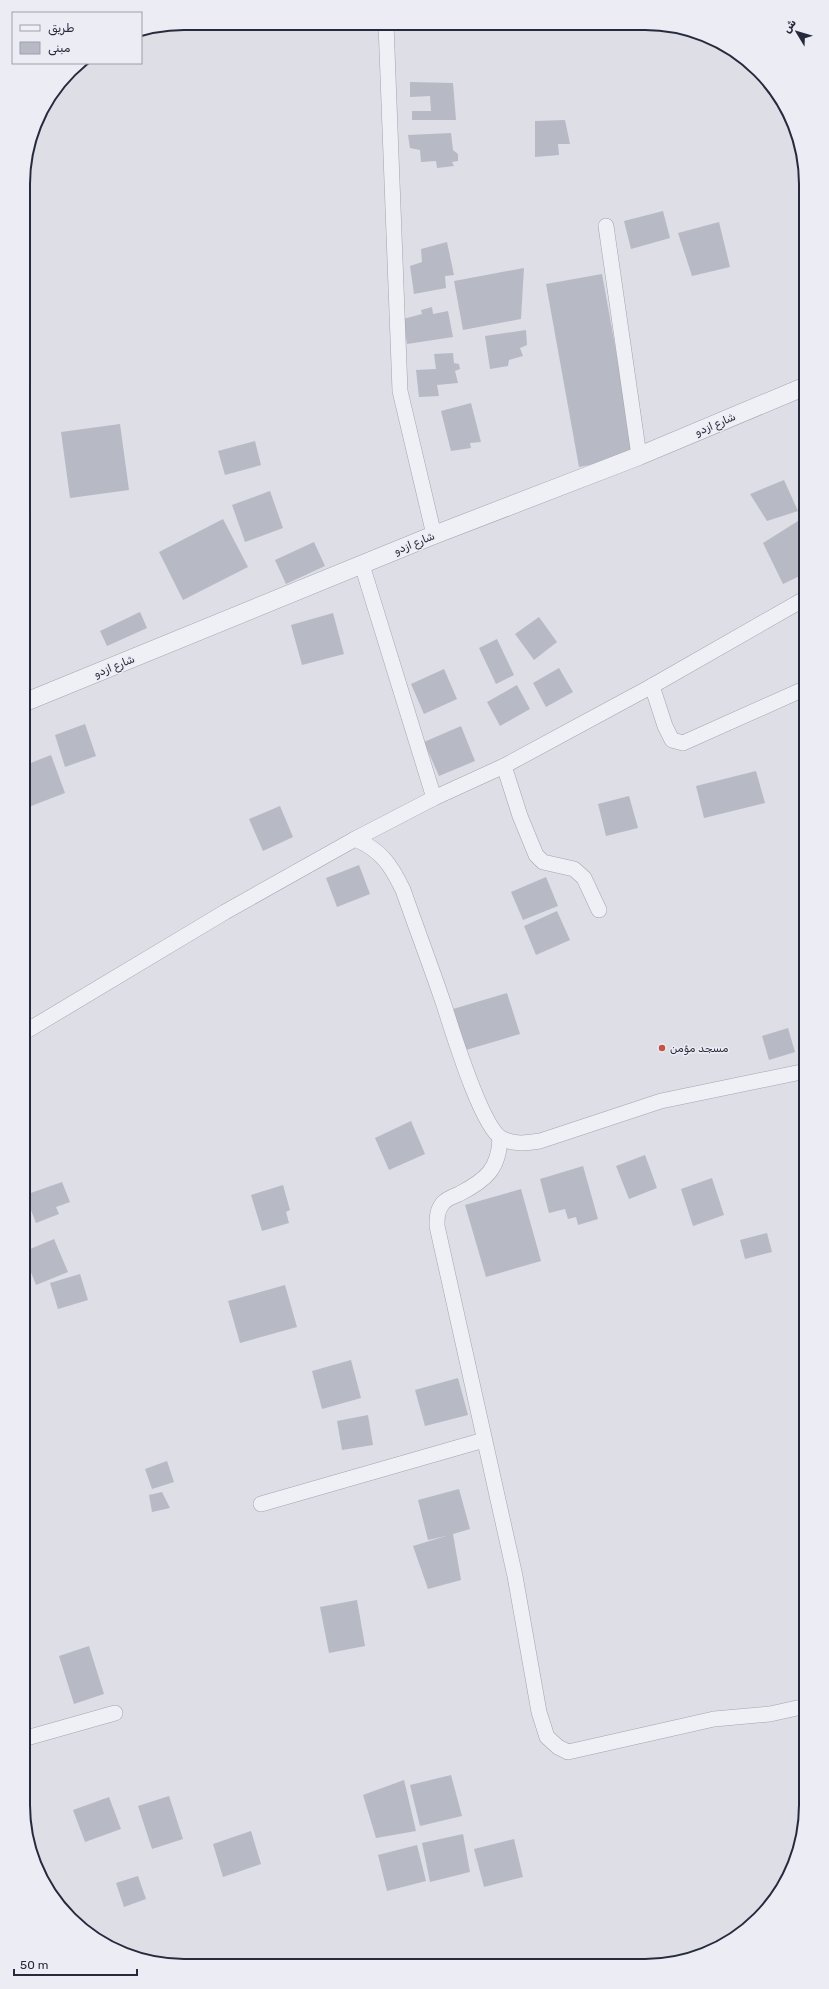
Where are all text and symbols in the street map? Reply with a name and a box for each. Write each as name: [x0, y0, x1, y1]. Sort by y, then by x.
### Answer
legend: [12, 12, 142, 64]
north arrow: [777, 12, 817, 52]
text: ش: [780, 17, 799, 36]
text: طريق: [48, 21, 74, 36]
text: مبنى: [48, 41, 71, 56]
street label: شارع ازدو: [693, 410, 738, 441]
street label: شارع ازدو: [392, 529, 437, 559]
street label: شارع ازدو: [92, 652, 137, 682]
place label: مسجد مؤمن: [670, 1042, 728, 1056]
marker: مسجد مؤمن: [657, 1043, 667, 1053]
scale bar: [14, 1951, 137, 1977]
text: 50 m: [20, 1958, 48, 1972]

